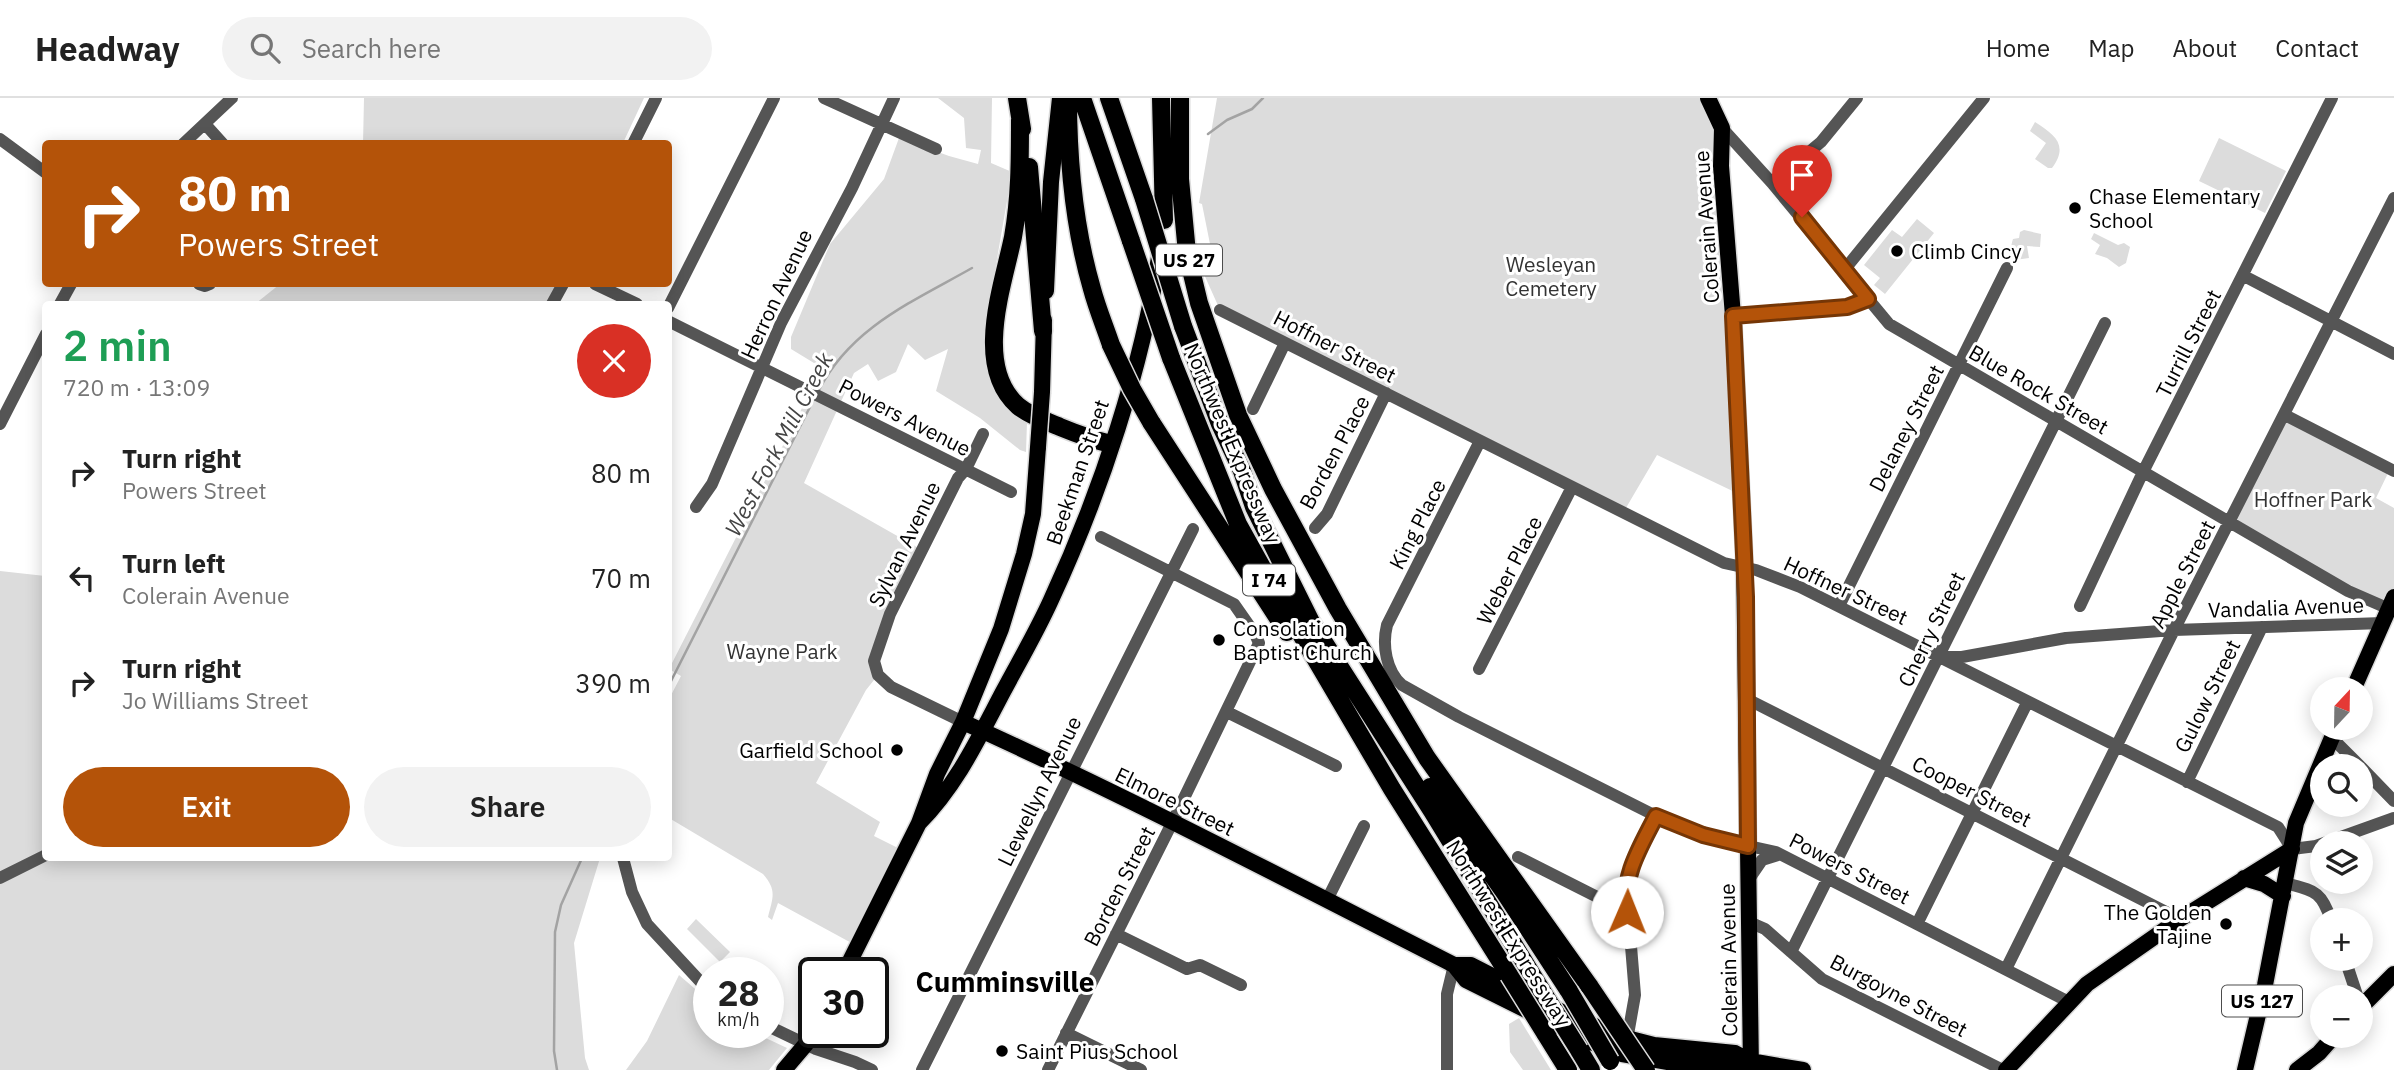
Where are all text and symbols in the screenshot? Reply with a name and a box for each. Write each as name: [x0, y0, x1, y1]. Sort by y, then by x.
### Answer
search box: [222, 17, 712, 80]
text: Headway: [35, 27, 180, 70]
icon: search: [246, 29, 284, 67]
text: Search here: [302, 31, 441, 65]
text: Home: [1986, 32, 2050, 64]
text: Map: [2088, 32, 2134, 64]
text: About: [2172, 32, 2237, 64]
text: Contact: [2275, 32, 2359, 64]
pin: [1772, 145, 1832, 217]
street label: Colerain Avenue: [1687, 150, 1725, 304]
icon: arrive: [1783, 156, 1821, 194]
text: 80 m: [178, 161, 292, 224]
icon: right: [63, 168, 154, 259]
place label: Chase Elementary School: [2089, 182, 2261, 234]
marker: Chase Elementary School: [2067, 200, 2083, 216]
text: Powers Street: [178, 223, 379, 265]
street label: Herron Avenue: [734, 224, 818, 364]
place label: Climb Cincy: [1911, 237, 2022, 265]
marker: Climb Cincy: [1889, 243, 1905, 259]
road number: US 27: [1156, 244, 1222, 276]
park label: Wesleyan Cemetery: [1505, 250, 1597, 302]
street label: Turrill Street: [2149, 284, 2227, 402]
street label: Hoffner Street: [1269, 303, 1401, 389]
text: 2 min: [63, 318, 172, 373]
button: close: [577, 324, 651, 398]
street label: Northwest Expressway: [1178, 338, 1288, 548]
street label: Blue Rock Street: [1964, 338, 2114, 440]
water label: West Fork Mill Creek: [717, 346, 840, 541]
street label: Delaney Street: [1862, 360, 1950, 496]
text: 720 m · 13:09: [63, 372, 210, 402]
street label: Powers Avenue: [834, 372, 976, 462]
street label: Borden Place: [1292, 390, 1376, 514]
street label: Beekman Street: [1039, 396, 1115, 548]
text: Turn right: [122, 441, 241, 475]
icon: right: [63, 454, 101, 492]
text: 80 m: [591, 456, 651, 490]
street label: King Place: [1382, 474, 1452, 574]
text: Powers Street: [122, 475, 267, 505]
street label: Sylvan Avenue: [861, 476, 947, 612]
park label: Hoffner Park: [2254, 485, 2372, 513]
street label: Weber Place: [1470, 511, 1548, 629]
street label: Apple Street: [2143, 515, 2221, 633]
text: Turn left: [122, 546, 225, 580]
street label: Hoffner Street: [1779, 549, 1913, 631]
icon: left: [63, 559, 101, 597]
text: 70 m: [591, 561, 651, 595]
road number: I 74: [1243, 565, 1295, 596]
street label: Cherry Street: [1891, 567, 1971, 691]
text: Colerain Avenue: [122, 580, 290, 610]
street label: Vandalia Avenue: [2208, 590, 2364, 624]
place label: Consolation Baptist Church: [1233, 614, 1372, 666]
marker: Consolation Baptist Church: [1211, 632, 1227, 648]
street label: Gulow Street: [2168, 635, 2246, 757]
park label: Wayne Park: [726, 637, 838, 665]
text: Turn right: [122, 651, 241, 685]
icon: right: [63, 664, 101, 702]
text: 390 m: [575, 666, 651, 700]
north arrow: [2310, 677, 2373, 740]
map controls: [2310, 677, 2373, 1048]
text: Jo Williams Street: [122, 685, 309, 715]
street label: Llewellyn Avenue: [991, 711, 1087, 871]
place label: Garfield School: [739, 736, 883, 764]
marker: Garfield School: [889, 742, 905, 758]
street label: Cooper Street: [1907, 749, 2037, 833]
button: search: [2310, 754, 2373, 817]
street label: Elmore Street: [1111, 760, 1239, 842]
button: Exit: [63, 767, 350, 847]
button: Share: [364, 767, 651, 847]
street label: Borden Street: [1077, 821, 1161, 951]
street label: Powers Street: [1785, 826, 1915, 910]
button: layers: [2310, 831, 2373, 894]
street label: Northwest Expressway: [1440, 834, 1578, 1032]
position arrow: [1590, 875, 1664, 949]
street label: Colerain Avenue: [1713, 883, 1743, 1037]
place label: The Golden Tajine: [2104, 898, 2212, 950]
button: +: [2310, 908, 2373, 971]
marker: The Golden Tajine: [2218, 916, 2234, 932]
street label: Burgoyne Street: [1825, 947, 1973, 1043]
speed limit sign: 30: [798, 957, 889, 1048]
district label: Cumminsville: [915, 963, 1095, 1000]
text: 28: [717, 970, 760, 1016]
button: −: [2310, 985, 2373, 1048]
road number: US 127: [2222, 986, 2302, 1016]
text: km/h: [717, 1008, 760, 1031]
place label: Saint Pius School: [1016, 1037, 1178, 1065]
marker: Saint Pius School: [994, 1043, 1010, 1059]

